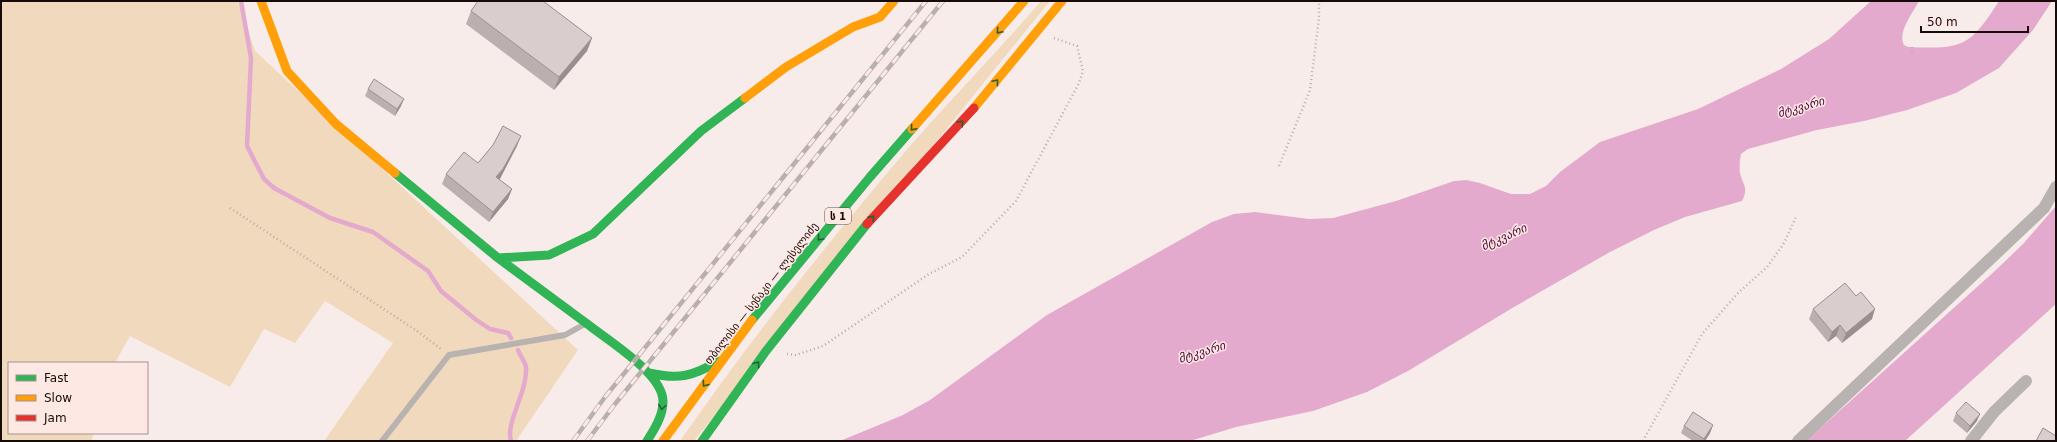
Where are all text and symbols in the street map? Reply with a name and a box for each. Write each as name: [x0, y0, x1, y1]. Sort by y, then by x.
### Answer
scale bar: [1921, 8, 2028, 34]
text: 50 m: [1927, 15, 1958, 29]
one-way arrow: [996, 26, 1004, 34]
one-way arrow: [992, 79, 999, 86]
water label: მტკვარი: [1776, 93, 1827, 120]
one-way arrow: [956, 120, 964, 128]
one-way arrow: [911, 124, 918, 131]
road number: ს 1: [825, 208, 851, 224]
one-way arrow: [868, 215, 875, 223]
street label: თბილისი — სენაკი — ლესელიძე: [702, 220, 821, 367]
water label: მტკვარი: [1479, 220, 1530, 253]
one-way arrow: [817, 233, 824, 241]
water label: მტკვარი: [1177, 338, 1228, 366]
one-way arrow: [752, 361, 760, 368]
legend: [8, 362, 148, 434]
text: Fast: [44, 371, 68, 385]
one-way arrow: [703, 380, 710, 387]
text: Slow: [44, 391, 72, 405]
one-way arrow: [658, 404, 667, 410]
text: Jam: [43, 411, 67, 425]

